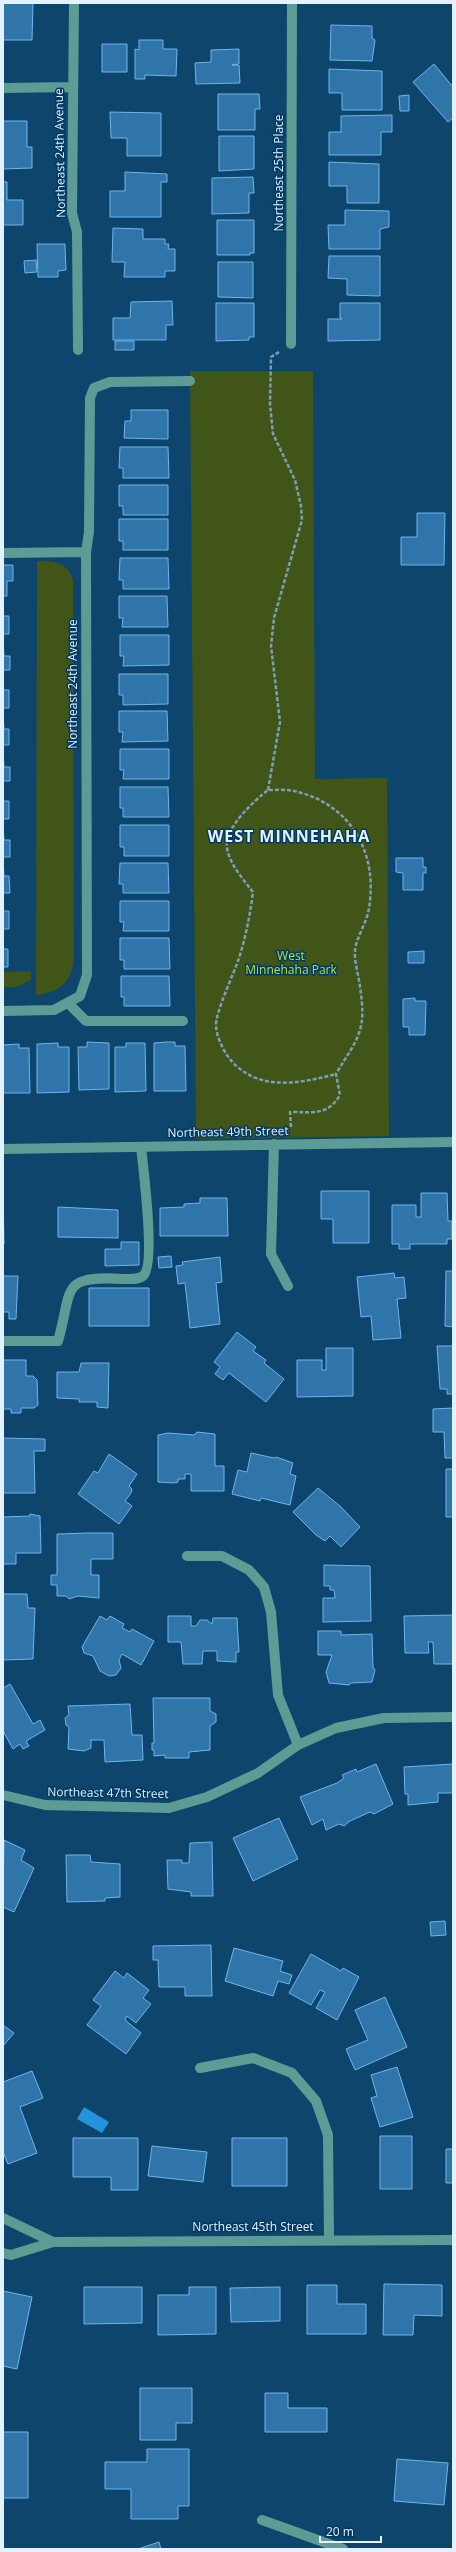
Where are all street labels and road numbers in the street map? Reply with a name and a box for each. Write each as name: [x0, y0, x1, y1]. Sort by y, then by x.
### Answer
street label: Northeast 24th Avenue: [50, 88, 69, 218]
street label: Northeast 25th Place: [270, 114, 287, 232]
street label: Northeast 24th Avenue: [64, 619, 81, 749]
street label: Northeast 49th Street: [167, 1122, 289, 1141]
street label: Northeast 47th Street: [47, 1783, 169, 1802]
street label: Northeast 45th Street: [192, 2218, 314, 2235]

